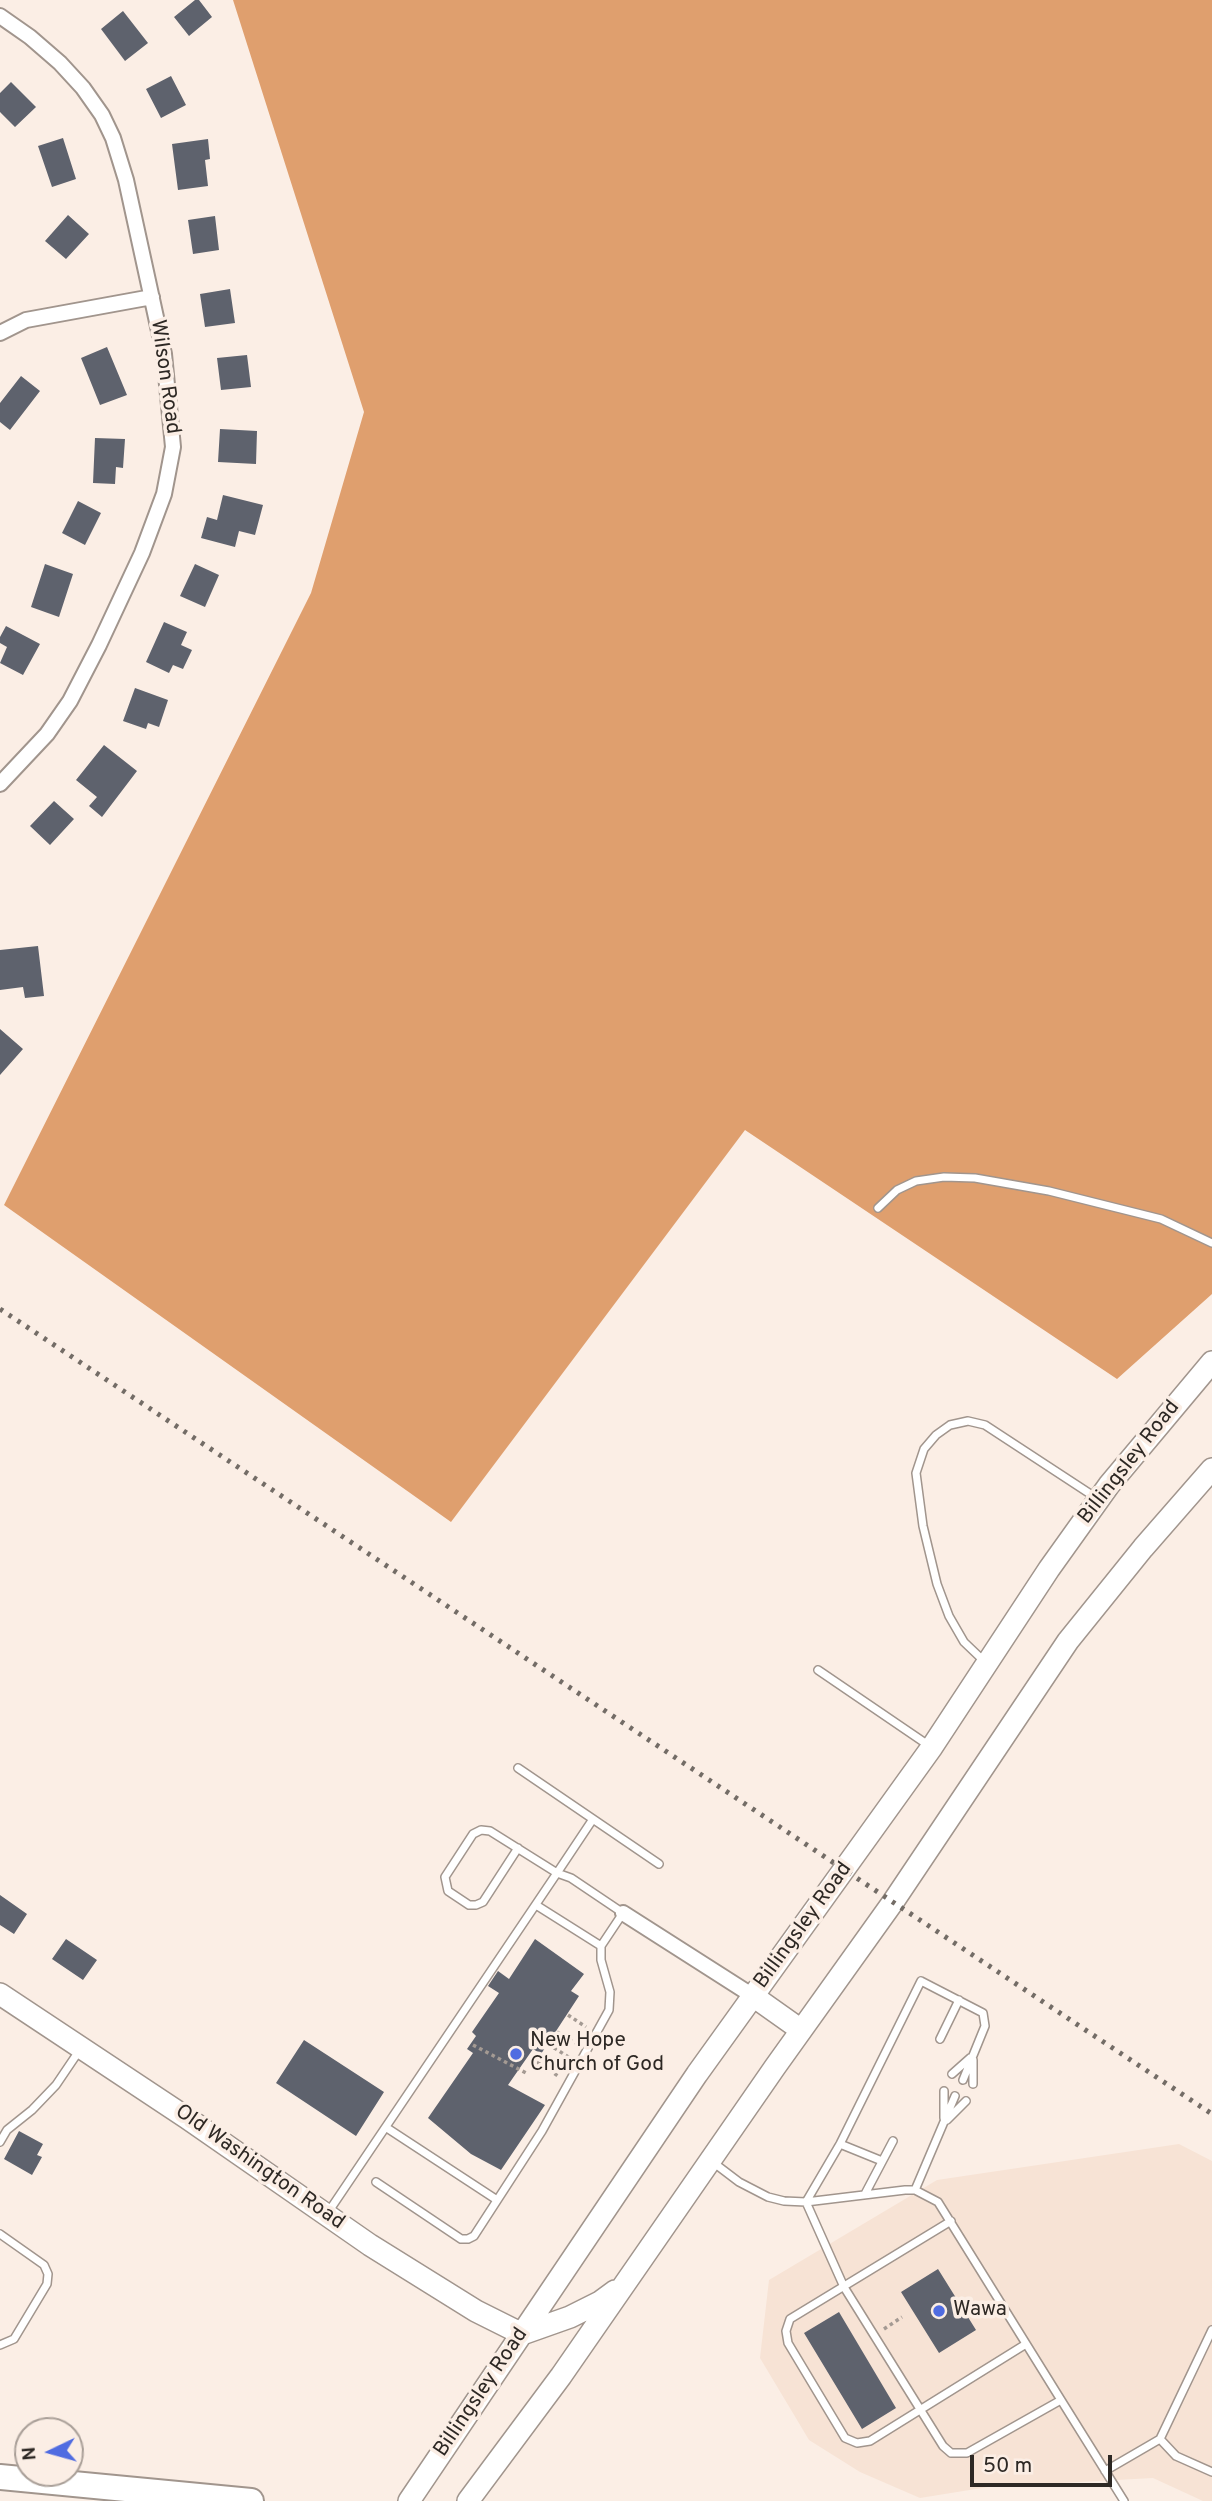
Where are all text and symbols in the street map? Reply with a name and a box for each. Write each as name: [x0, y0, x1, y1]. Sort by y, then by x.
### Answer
street label: Wilson Road: [144, 318, 184, 436]
street label: Billingsley Road: [1074, 1396, 1186, 1530]
street label: Billingsley Road: [750, 1858, 858, 1994]
place label: New Hope Church of God: [530, 2029, 664, 2079]
marker: New Hope Church of God: [508, 2046, 524, 2062]
street label: Old Washington Road: [169, 2100, 349, 2236]
place label: Wawa: [953, 2298, 1007, 2324]
marker: Wawa: [931, 2303, 947, 2319]
street label: Billingsley Road: [430, 2324, 534, 2462]
north arrow: [14, 2417, 84, 2487]
scale bar: [974, 2442, 1116, 2486]
text: N: [18, 2446, 43, 2462]
text: 50 m: [983, 2453, 1032, 2480]

